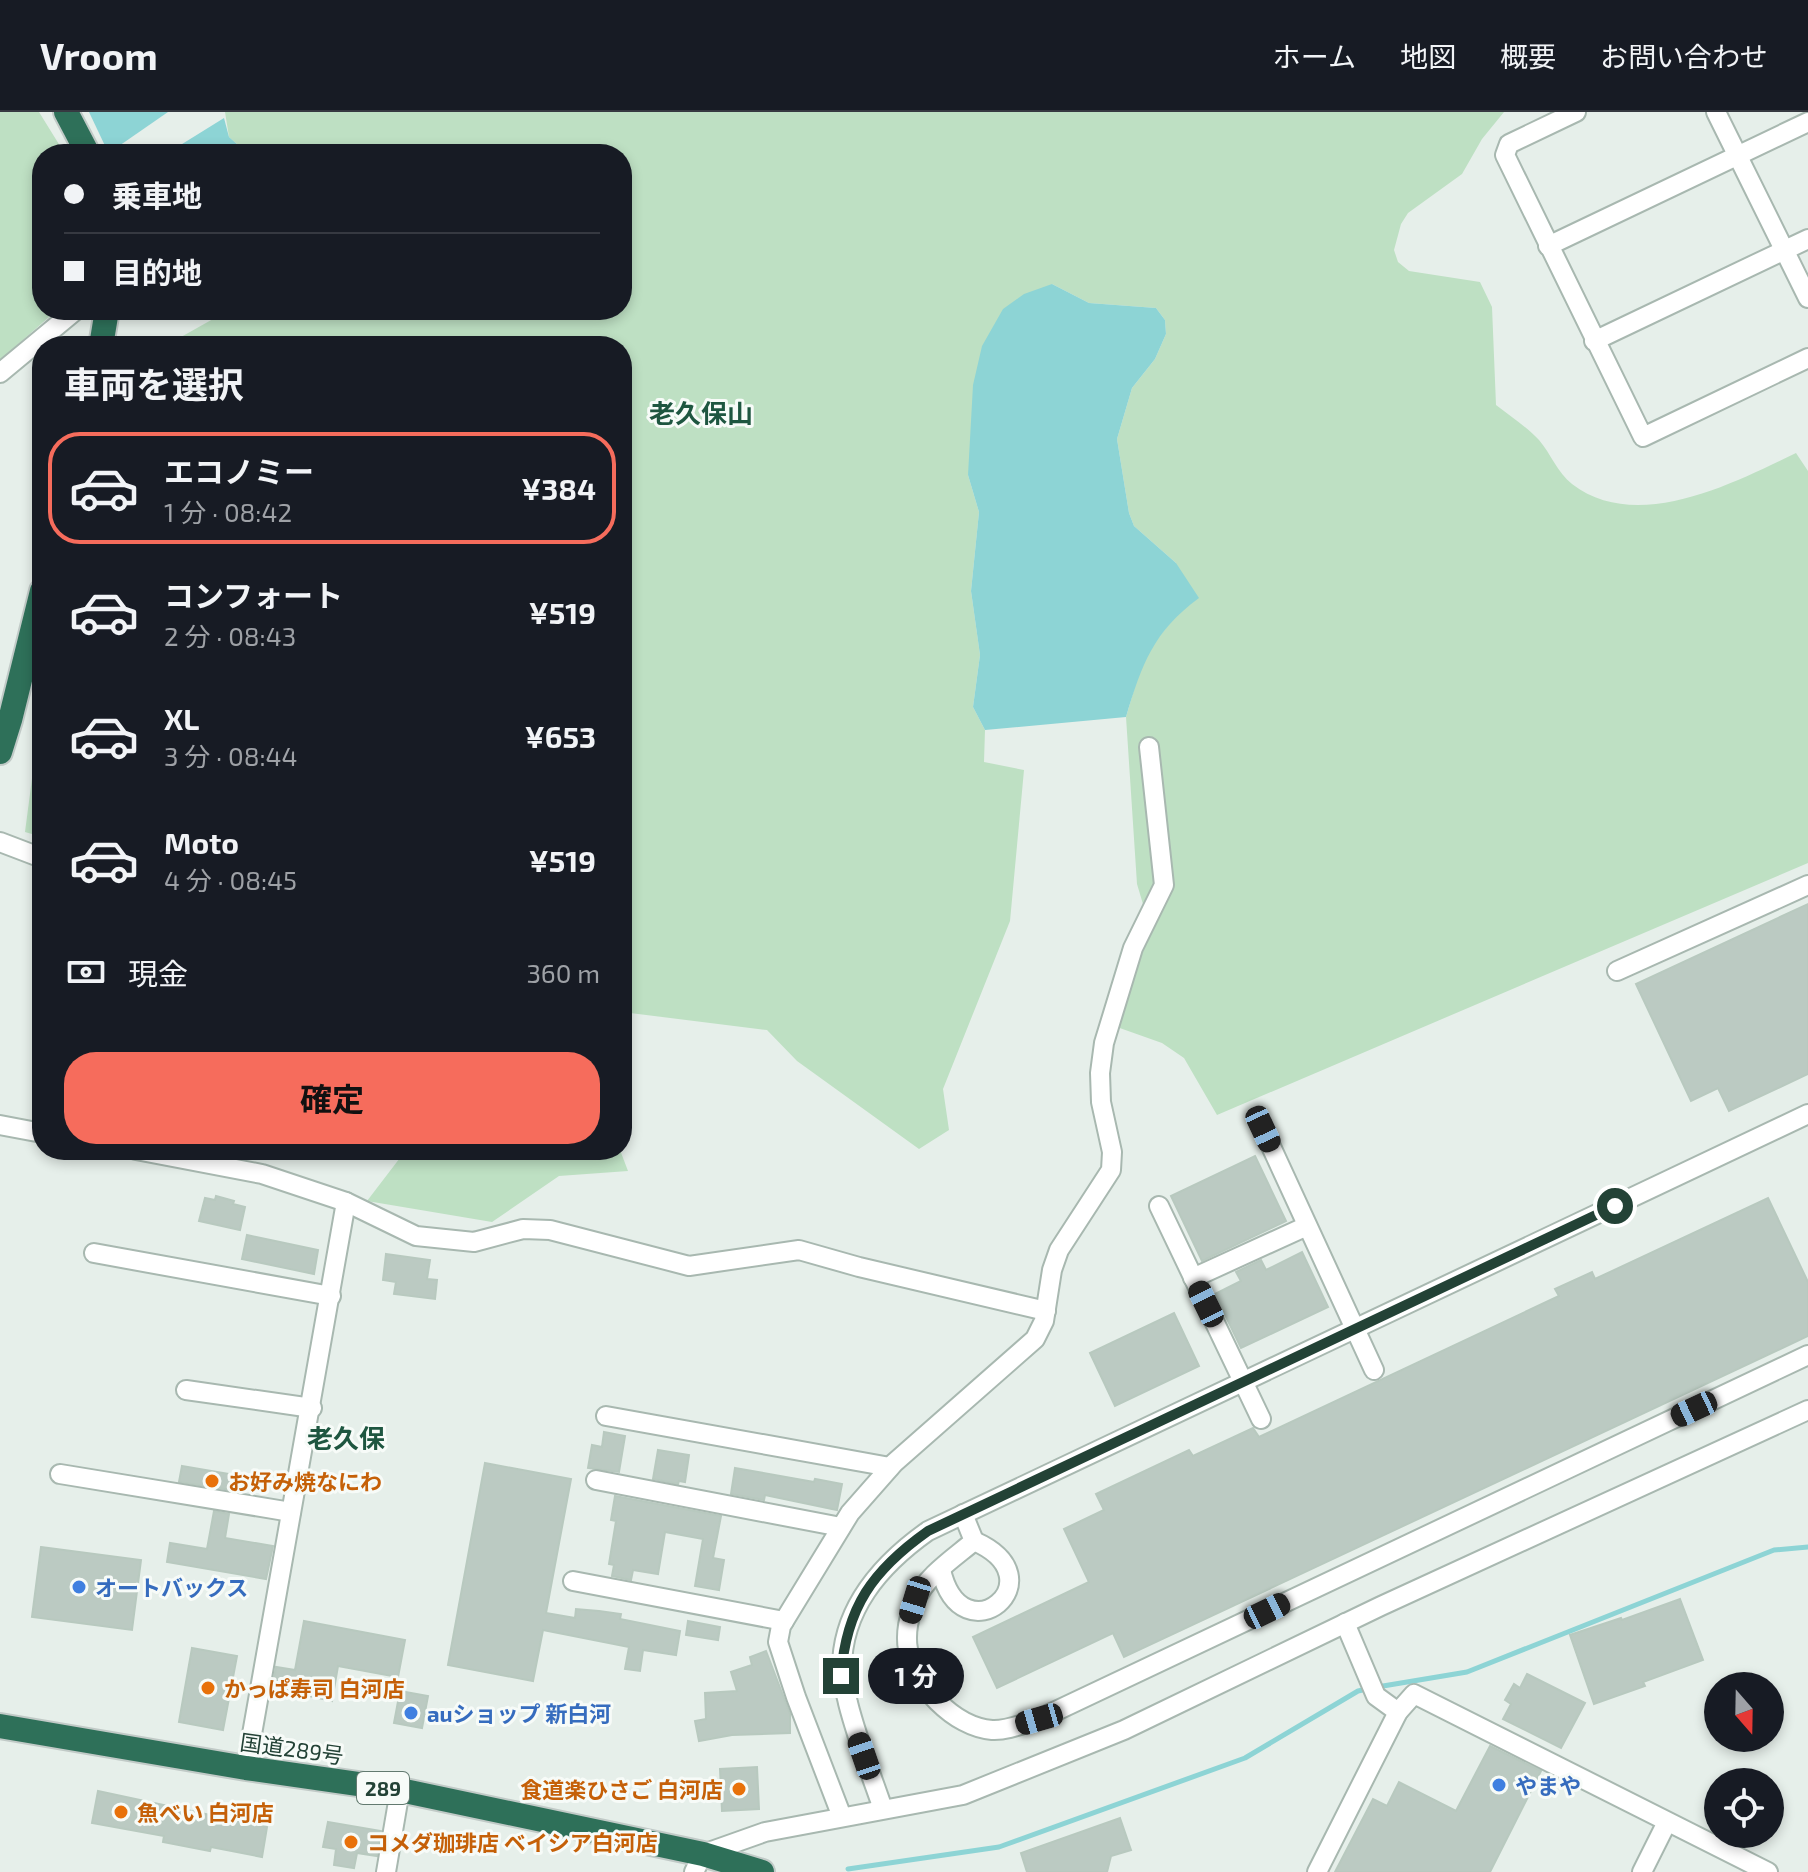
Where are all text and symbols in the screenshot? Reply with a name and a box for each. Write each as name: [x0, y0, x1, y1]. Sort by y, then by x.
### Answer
text: Vroom: [40, 32, 158, 78]
text: ホーム: [1273, 39, 1356, 73]
text: 地図: [1400, 39, 1456, 73]
text: 概要: [1500, 39, 1556, 73]
text: お問い合わせ: [1600, 39, 1768, 73]
text: 乗車地: [112, 177, 202, 213]
text: 目的地: [112, 254, 202, 290]
text: 車両を選択: [64, 362, 244, 405]
district label: 老久保山: [649, 397, 753, 428]
icon: car: [68, 452, 140, 524]
text: エコノミー: [164, 453, 314, 489]
text: ¥384: [521, 470, 596, 506]
text: 1 分 · 08:42: [164, 496, 292, 527]
icon: car: [68, 576, 140, 648]
text: コンフォート: [164, 577, 343, 613]
text: ¥519: [529, 594, 596, 630]
text: 2 分 · 08:43: [164, 620, 296, 651]
icon: car: [68, 700, 140, 772]
text: XL: [164, 700, 199, 736]
text: ¥653: [525, 718, 596, 754]
text: 3 分 · 08:44: [164, 740, 298, 771]
icon: car: [68, 824, 140, 896]
text: Moto: [164, 824, 239, 860]
text: ¥519: [529, 842, 596, 878]
text: 4 分 · 08:45: [164, 864, 297, 895]
icon: cash: [64, 950, 108, 994]
text: 現金: [128, 955, 188, 991]
text: 360 m: [526, 957, 600, 988]
button: 確定: [64, 1052, 600, 1144]
car: [1242, 1102, 1284, 1156]
route start: [1597, 1188, 1633, 1224]
car: [1185, 1277, 1227, 1331]
car: [1667, 1388, 1721, 1430]
district label: 老久保: [307, 1422, 385, 1453]
place label: お好み焼なにわ: [228, 1468, 382, 1494]
marker: お好み焼なにわ: [203, 1472, 221, 1490]
place label: オートバックス: [95, 1574, 248, 1600]
car: [897, 1574, 933, 1626]
marker: オートバックス: [70, 1578, 88, 1596]
car: [1240, 1590, 1294, 1632]
callout: 1 分: [869, 1648, 965, 1704]
route end: [823, 1658, 859, 1694]
text: 1 分: [895, 1660, 937, 1691]
north arrow: [1704, 1672, 1784, 1752]
map controls: [1704, 1672, 1784, 1848]
place label: かっぱ寿司 白河店: [224, 1675, 405, 1701]
marker: かっぱ寿司 白河店: [199, 1679, 217, 1697]
place label: auショップ 新白河: [427, 1700, 611, 1726]
car: [1013, 1701, 1065, 1737]
marker: auショップ 新白河: [402, 1704, 420, 1722]
street label: 国道289号: [239, 1728, 345, 1768]
car: [845, 1729, 883, 1783]
button: locate: [1704, 1768, 1784, 1848]
road number: 289: [357, 1772, 409, 1804]
place label: やまや: [1515, 1772, 1581, 1798]
place label: 食道楽ひさご 白河店: [520, 1776, 723, 1802]
marker: やまや: [1490, 1776, 1508, 1794]
marker: 食道楽ひさご 白河店: [730, 1780, 748, 1798]
place label: 魚べい 白河店: [137, 1799, 274, 1825]
marker: 魚べい 白河店: [112, 1803, 130, 1821]
place label: コメダ珈琲店 ベイシア白河店: [367, 1829, 658, 1855]
marker: コメダ珈琲店 ベイシア白河店: [342, 1833, 360, 1851]

